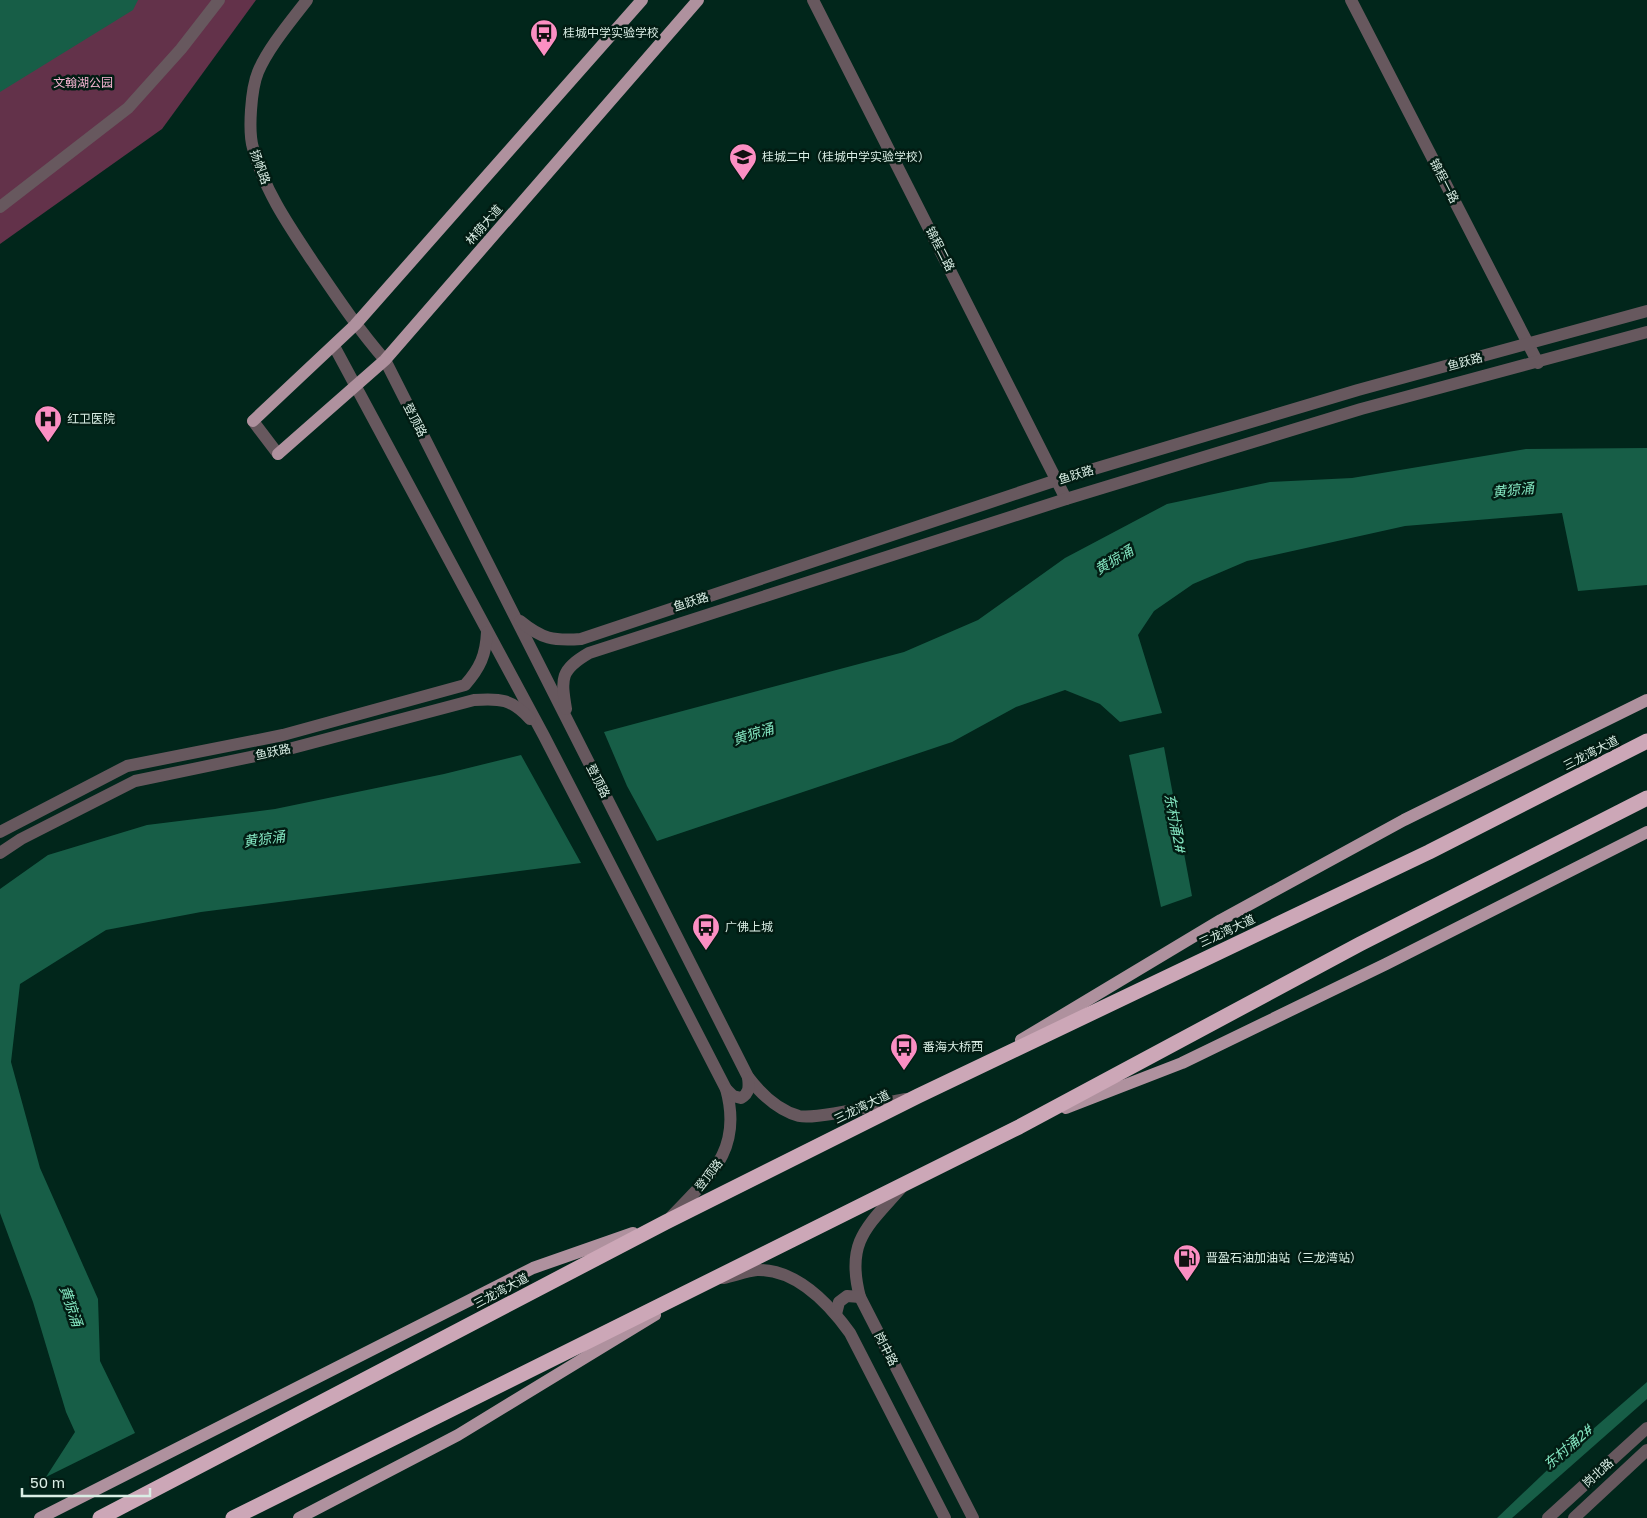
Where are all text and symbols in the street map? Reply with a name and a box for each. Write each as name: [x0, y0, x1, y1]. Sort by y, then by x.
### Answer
bus stop icon: 桂城中学实验学校: [529, 18, 559, 57]
place label: 桂城中学实验学校: [563, 25, 659, 40]
park label: 文翰湖公园: [53, 75, 113, 90]
school or university icon: 桂城二中（桂城中学实验学校）: [728, 142, 758, 181]
street label: 扬帆路: [247, 147, 274, 186]
place label: 桂城二中（桂城中学实验学校）: [762, 149, 930, 164]
street label: 锦程一路: [1427, 156, 1462, 206]
street label: 林荫大道: [462, 202, 505, 248]
street label: 锦程二路: [923, 224, 958, 274]
street label: 鱼跃路: [1446, 350, 1484, 373]
street label: 登顶路: [401, 400, 430, 439]
hospital icon: 红卫医院: [33, 404, 63, 443]
place label: 红卫医院: [67, 411, 115, 426]
street label: 鱼跃路: [1056, 462, 1095, 487]
water label: 黄猄涌: [1491, 479, 1537, 500]
water label: 黄猄涌: [1091, 540, 1138, 578]
street label: 鱼跃路: [671, 589, 710, 614]
water label: 黄猄涌: [730, 719, 777, 748]
street label: 三龙湾大道: [1561, 732, 1621, 773]
street label: 鱼跃路: [254, 740, 292, 763]
street label: 登顶路: [584, 761, 613, 800]
water label: 东村涌2#: [1161, 792, 1190, 855]
water label: 黄猄涌: [242, 827, 288, 850]
street label: 三龙湾大道: [1196, 911, 1257, 950]
bus stop icon: 广佛上城: [691, 912, 721, 951]
place label: 广佛上城: [725, 919, 773, 934]
bus stop icon: 番海大桥西: [889, 1032, 919, 1071]
place label: 番海大桥西: [923, 1039, 983, 1054]
street label: 三龙湾大道: [832, 1087, 892, 1126]
street label: 登顶路: [692, 1156, 726, 1193]
fuel station icon: 晋盈石油加油站（三龙湾站）: [1172, 1243, 1202, 1282]
place label: 晋盈石油加油站（三龙湾站）: [1206, 1250, 1362, 1265]
street label: 三龙湾大道: [471, 1270, 531, 1311]
water label: 黄猄涌: [57, 1283, 87, 1330]
street label: 岗中路: [872, 1329, 901, 1368]
water label: 东村涌2#: [1540, 1420, 1597, 1473]
street label: 岗北路: [1579, 1455, 1616, 1490]
scale bar: [22, 1466, 150, 1498]
text: 50 m: [30, 1473, 65, 1491]

